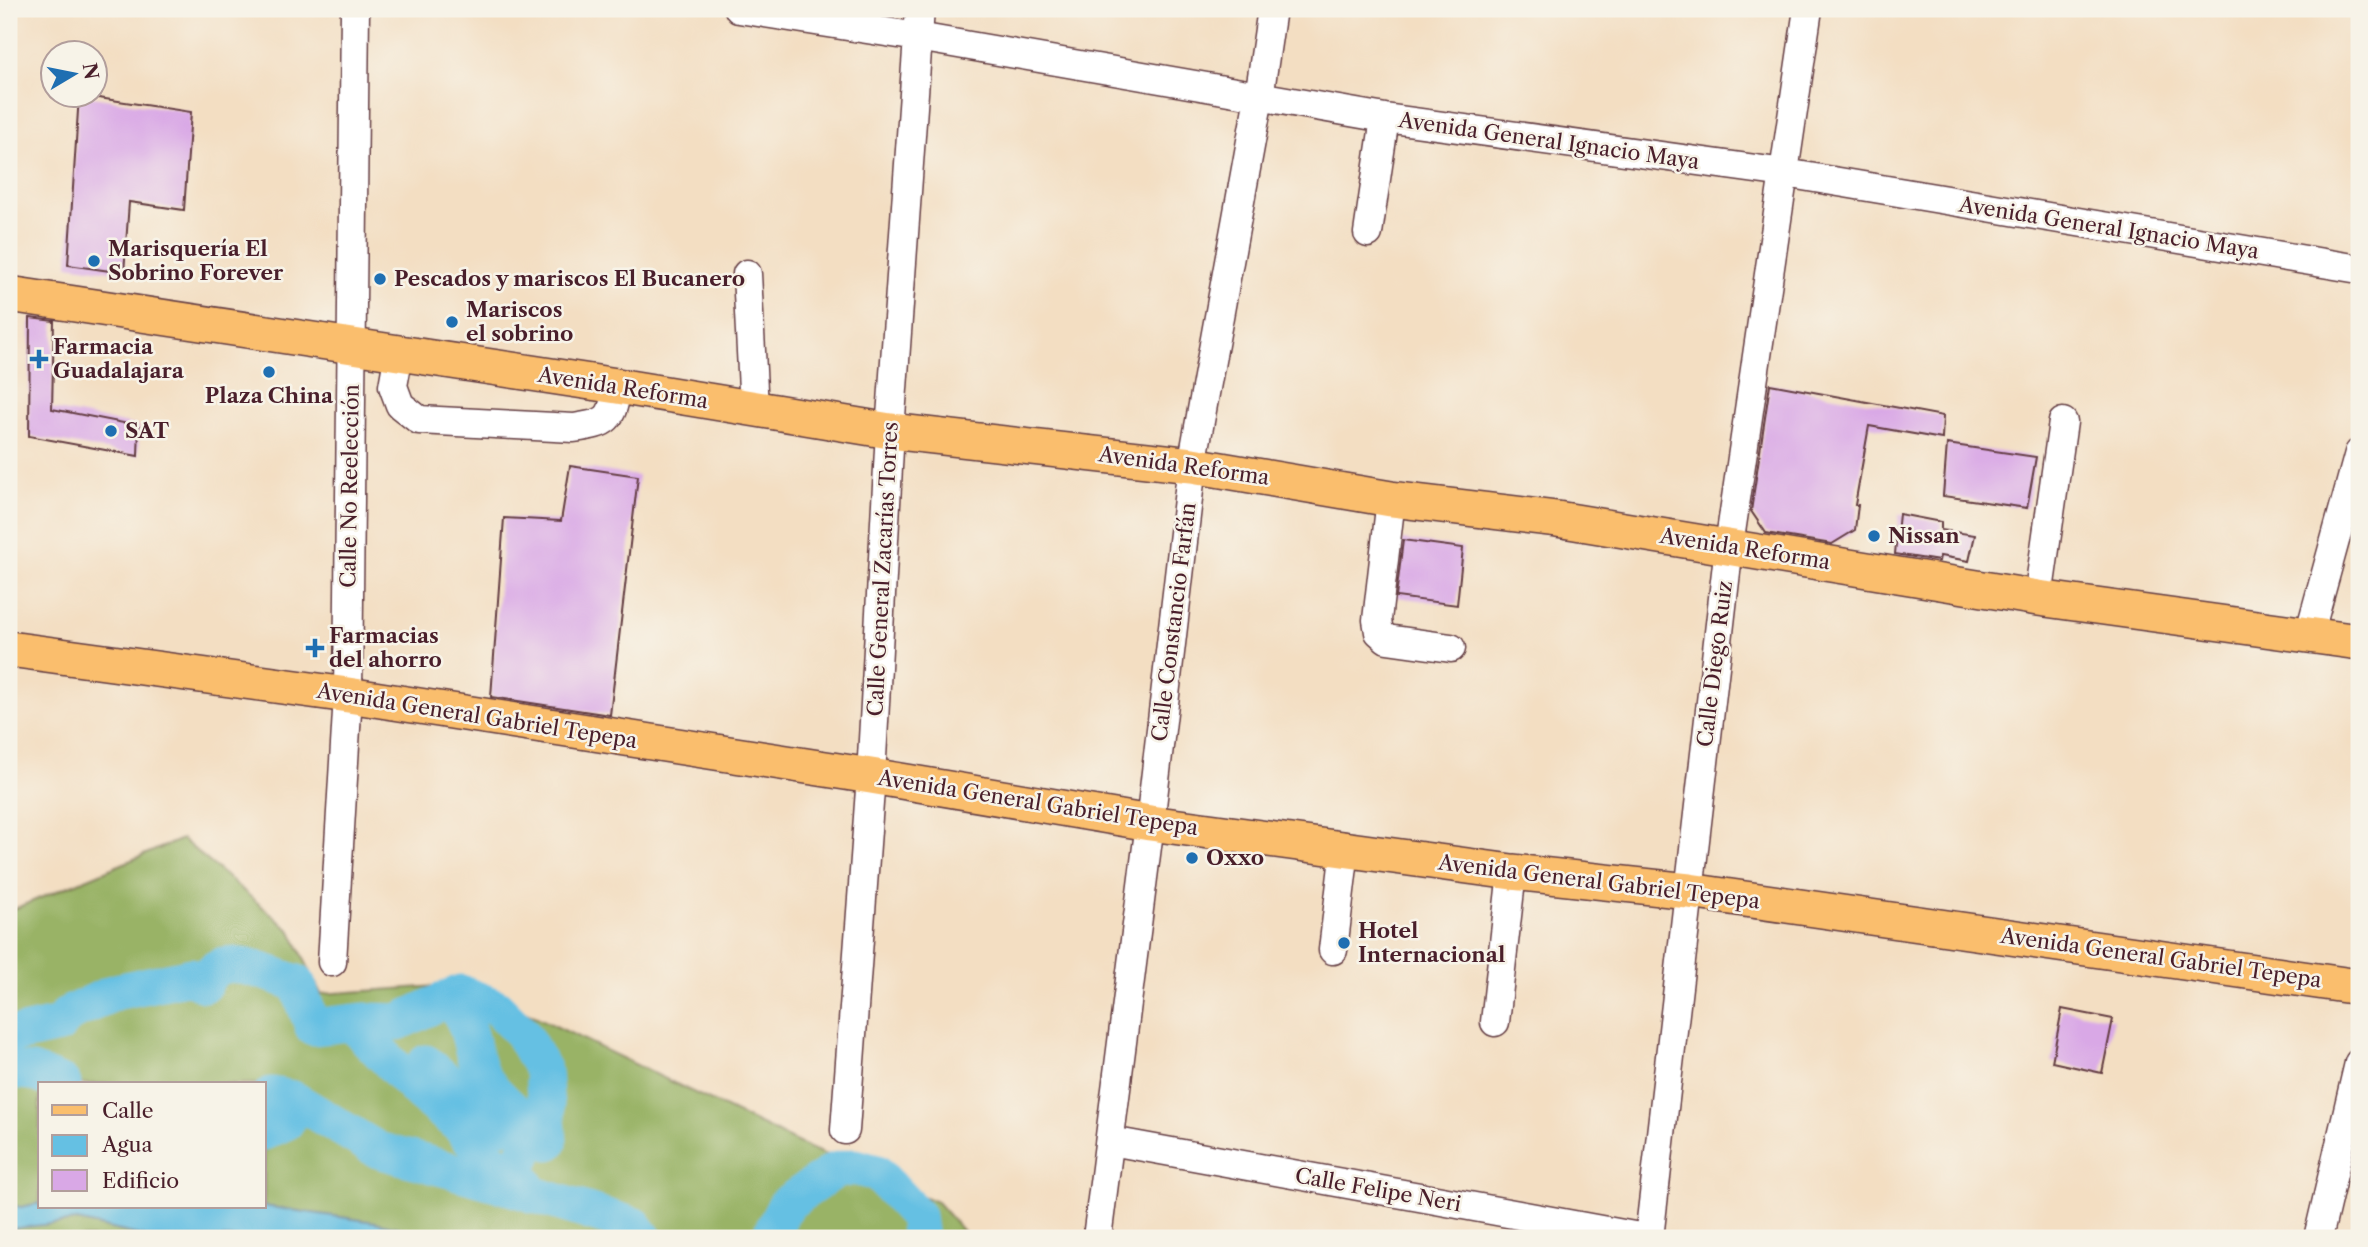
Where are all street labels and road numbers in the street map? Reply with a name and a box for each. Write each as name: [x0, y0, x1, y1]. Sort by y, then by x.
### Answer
street label: Avenida General Ignacio Maya: [1396, 107, 1702, 174]
street label: Avenida General Ignacio Maya: [1956, 191, 2262, 264]
street label: Avenida Reforma: [535, 362, 711, 413]
street label: Calle No Reelección: [335, 384, 364, 588]
street label: Calle General Zacarías Torres: [862, 421, 903, 717]
street label: Avenida Reforma: [1096, 441, 1272, 490]
street label: Calle Constancio Farfán: [1146, 501, 1201, 743]
street label: Avenida Reforma: [1657, 523, 1833, 574]
street label: Calle Diego Ruiz: [1692, 579, 1737, 748]
street label: Avenida General Gabriel Tepepa: [314, 678, 640, 753]
street label: Avenida General Gabriel Tepepa: [875, 765, 1201, 840]
street label: Avenida General Gabriel Tepepa: [1436, 849, 1762, 914]
street label: Avenida General Gabriel Tepepa: [1998, 922, 2324, 993]
street label: Calle Felipe Neri: [1293, 1163, 1463, 1216]

